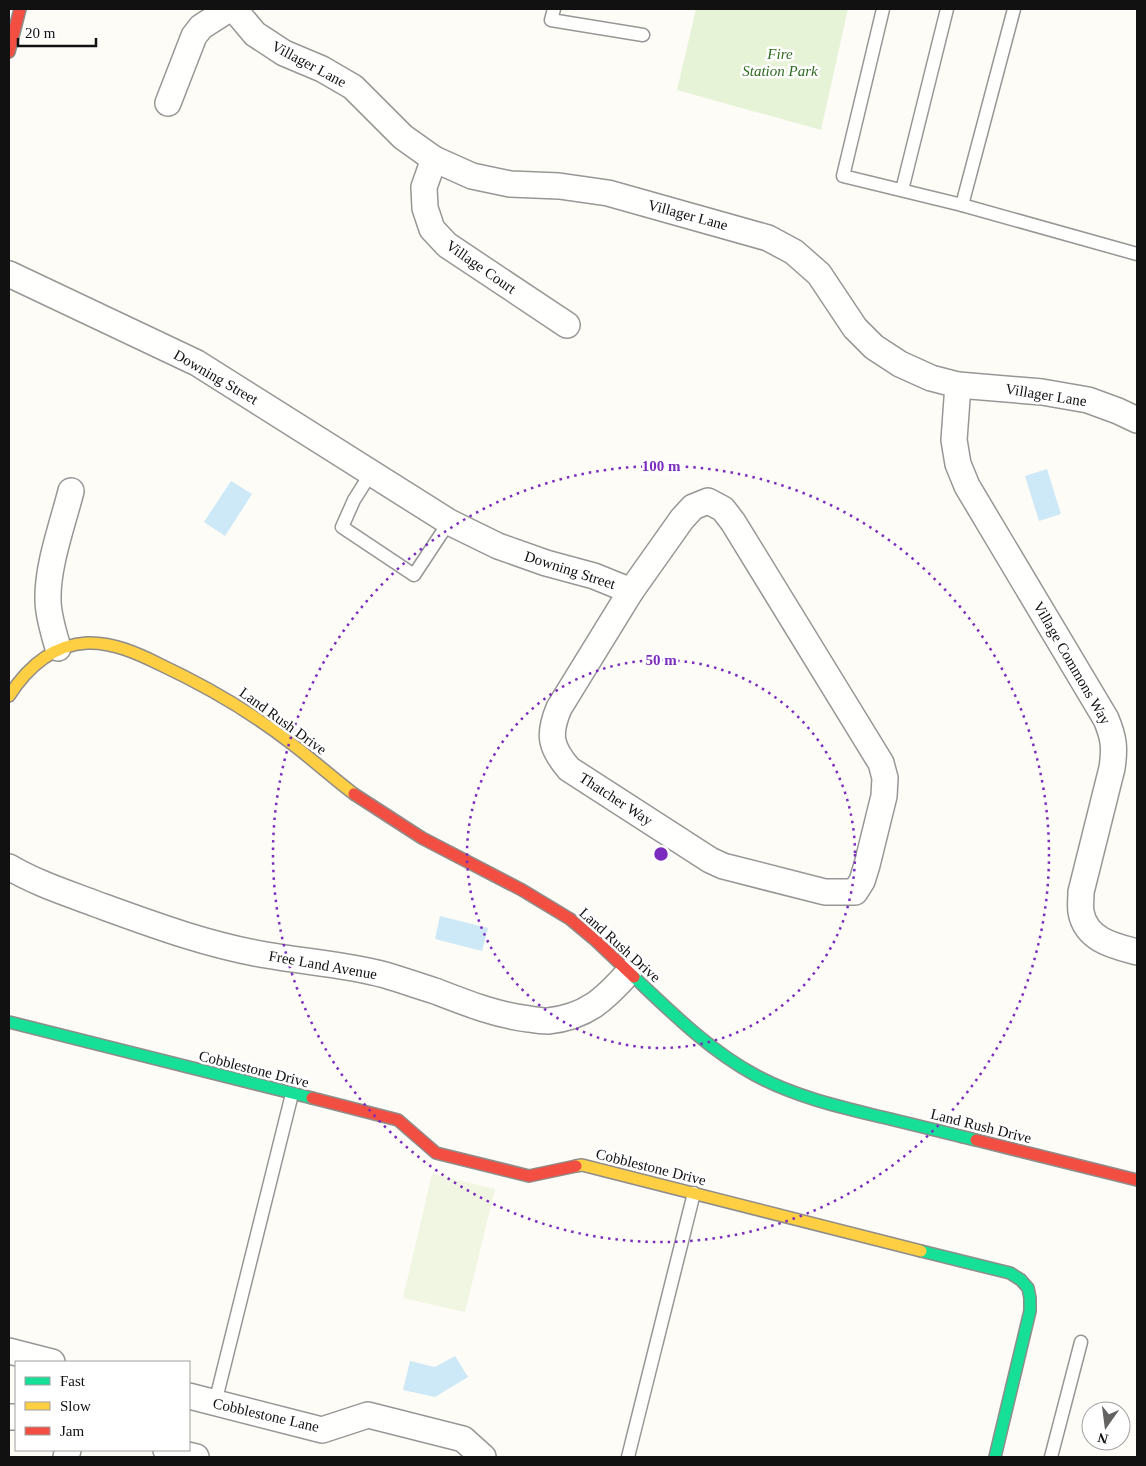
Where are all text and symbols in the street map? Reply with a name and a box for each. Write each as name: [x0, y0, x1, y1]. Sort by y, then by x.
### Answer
scale bar: [18, 15, 95, 47]
text: 20 m: [25, 25, 56, 41]
street label: Villager Lane: [269, 38, 349, 90]
park label: Fire Station Park: [742, 46, 818, 79]
street label: Villager Lane: [646, 197, 730, 233]
street label: Village Court: [443, 237, 520, 297]
street label: Downing Street: [171, 346, 262, 408]
street label: Villager Lane: [1004, 381, 1088, 409]
text: 100 m: [642, 458, 681, 474]
street label: Downing Street: [523, 548, 618, 592]
street label: Village Commons Way: [1030, 599, 1114, 728]
text: 50 m: [645, 652, 677, 668]
street label: Land Rush Drive: [237, 684, 330, 758]
street label: Thatcher Way: [576, 769, 656, 829]
centre of rings: [652, 845, 670, 863]
street label: Land Rush Drive: [576, 904, 664, 986]
street label: Free Land Avenue: [268, 948, 379, 982]
street label: Cobblestone Drive: [197, 1048, 311, 1090]
street label: Land Rush Drive: [929, 1106, 1033, 1146]
street label: Cobblestone Drive: [594, 1146, 708, 1188]
legend: [15, 1361, 190, 1451]
text: Fast: [60, 1373, 86, 1389]
street label: Cobblestone Lane: [211, 1395, 321, 1435]
text: Slow: [60, 1398, 91, 1414]
north arrow: [1081, 1401, 1131, 1451]
text: Jam: [60, 1423, 84, 1439]
text: N: [1096, 1430, 1110, 1447]

